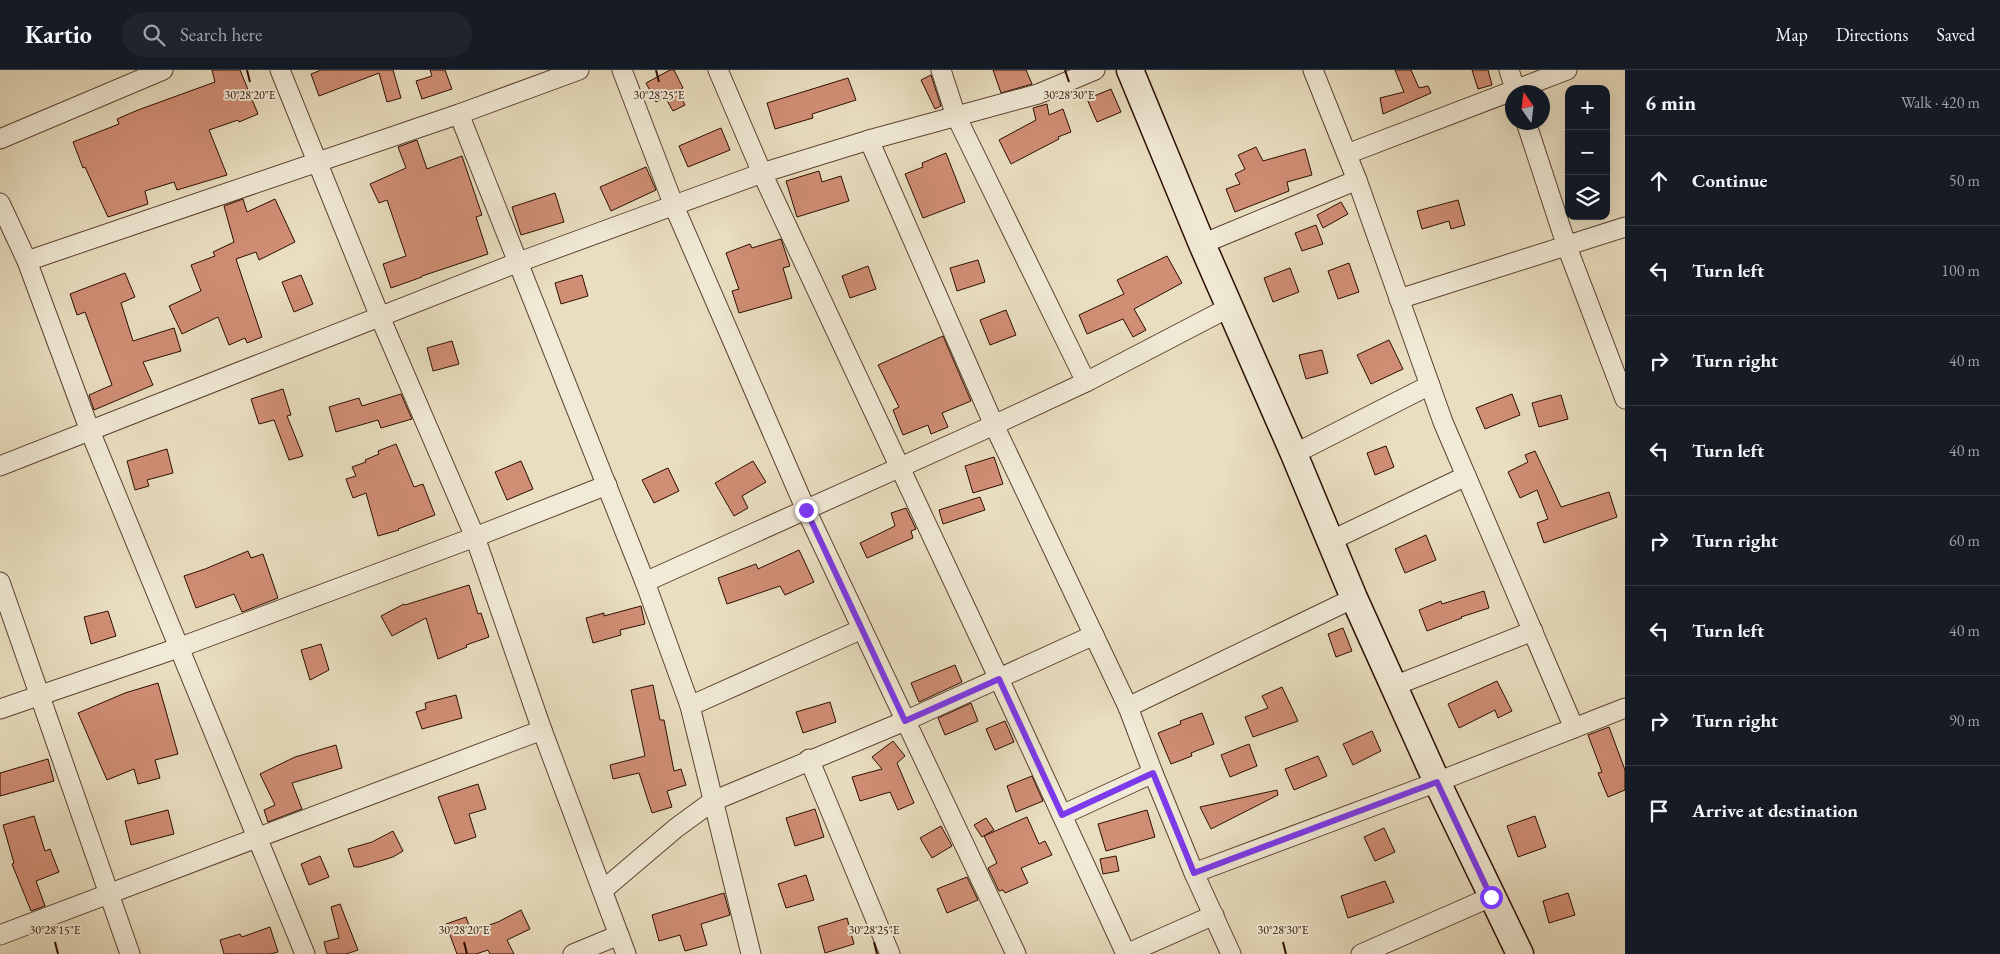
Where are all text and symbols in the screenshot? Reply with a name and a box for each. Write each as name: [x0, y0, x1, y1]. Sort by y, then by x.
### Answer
search box: [122, 12, 472, 57]
text: Kartio: [25, 19, 92, 50]
icon: search: [140, 21, 168, 49]
text: Search here: [180, 22, 262, 47]
text: Map: [1776, 23, 1808, 46]
text: Directions: [1836, 23, 1908, 46]
text: Saved: [1936, 23, 1975, 46]
north arrow: [1505, 85, 1550, 130]
map controls: [1565, 85, 1610, 220]
button: +: [1565, 85, 1610, 130]
text: 30°28'20"E: [224, 87, 276, 103]
text: 30°28'25"E: [633, 87, 685, 103]
text: 30°28'30"E: [1043, 87, 1095, 103]
text: 6 min: [1645, 89, 1696, 116]
text: Walk · 420 m: [1901, 92, 1980, 113]
button: −: [1565, 130, 1610, 175]
icon: ahead: [1645, 167, 1673, 195]
text: Continue: [1692, 168, 1767, 193]
text: 50 m: [1949, 170, 1980, 191]
button: layers: [1565, 175, 1610, 220]
icon: left: [1645, 257, 1673, 285]
text: Turn left: [1692, 258, 1764, 283]
text: 100 m: [1941, 260, 1980, 281]
icon: right: [1645, 347, 1673, 375]
text: Turn right: [1692, 348, 1778, 373]
text: 40 m: [1949, 350, 1980, 371]
icon: left: [1645, 437, 1673, 465]
text: Turn left: [1692, 438, 1764, 463]
text: 40 m: [1949, 440, 1980, 461]
route end: [795, 499, 818, 522]
icon: right: [1645, 527, 1673, 555]
text: Turn right: [1692, 528, 1778, 553]
text: 60 m: [1949, 530, 1980, 551]
icon: left: [1645, 617, 1673, 645]
text: Turn left: [1692, 618, 1764, 643]
text: 40 m: [1949, 620, 1980, 641]
icon: right: [1645, 707, 1673, 735]
text: Turn right: [1692, 708, 1778, 733]
text: 90 m: [1949, 710, 1980, 731]
icon: arrive: [1645, 797, 1673, 825]
text: Arrive at destination: [1692, 798, 1858, 823]
route start: [1480, 886, 1503, 909]
text: 30°28'15"E: [29, 922, 81, 938]
text: 30°28'20"E: [438, 922, 490, 938]
text: 30°28'25"E: [848, 922, 900, 938]
text: 30°28'30"E: [1257, 922, 1309, 938]

